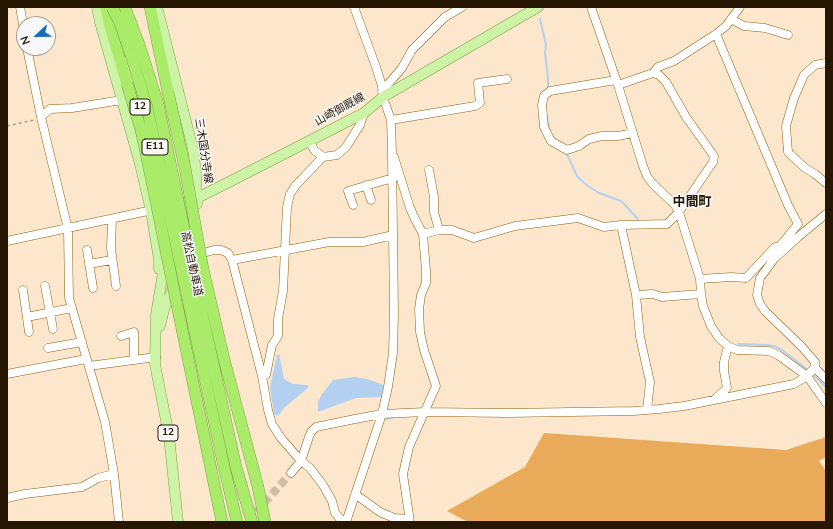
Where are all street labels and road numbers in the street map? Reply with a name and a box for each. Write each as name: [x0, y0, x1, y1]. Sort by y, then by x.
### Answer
street label: 山崎御厩線: [313, 91, 367, 129]
road number: 12: [130, 99, 150, 115]
street label: 三木国分寺線: [191, 117, 215, 185]
road number: E11: [142, 139, 168, 155]
street label: 高松自動車道: [178, 230, 204, 298]
road number: 12: [158, 425, 178, 441]

